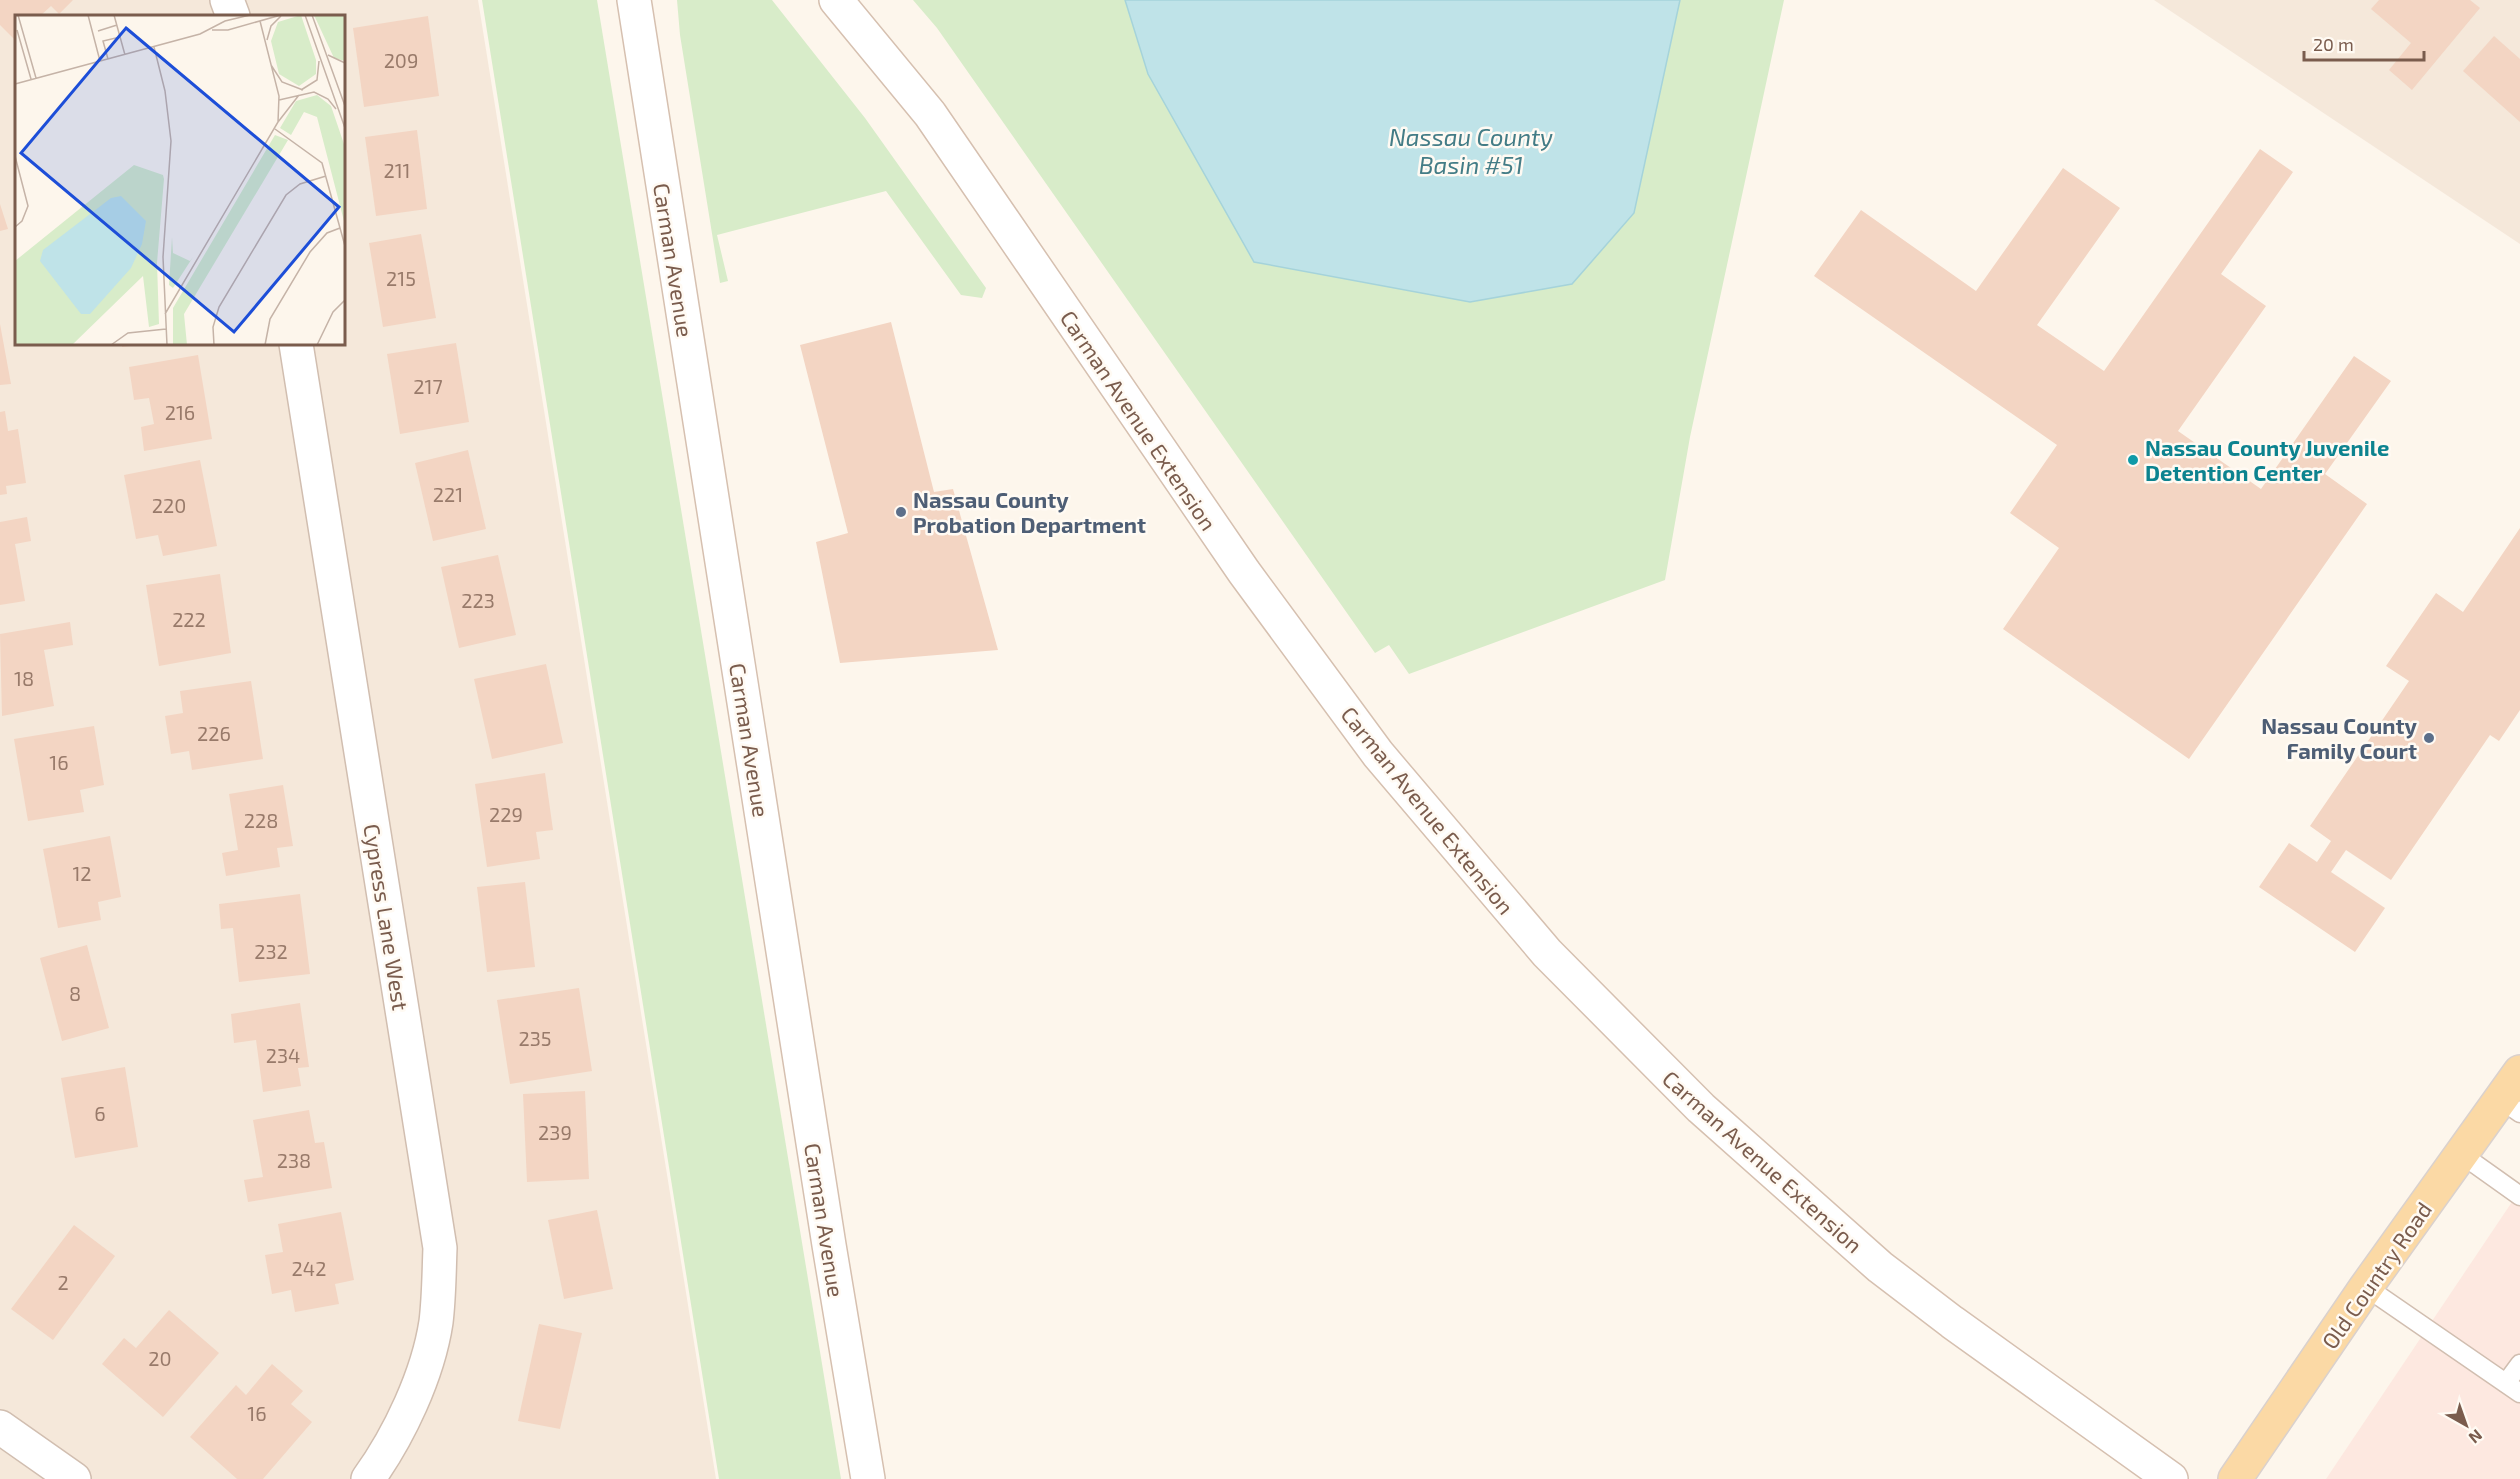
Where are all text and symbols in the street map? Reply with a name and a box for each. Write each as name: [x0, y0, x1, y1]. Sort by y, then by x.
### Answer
inset map: [15, 15, 345, 345]
scale bar: [2304, 24, 2424, 62]
text: 20 m: [2313, 33, 2354, 55]
house number: 209: [384, 48, 418, 72]
water label: Nassau County Basin #51: [1389, 122, 1553, 179]
house number: 211: [383, 158, 411, 182]
street label: Carman Avenue: [649, 181, 699, 339]
house number: 215: [386, 266, 416, 290]
street label: Carman Avenue Extension: [1056, 305, 1222, 535]
house number: 217: [413, 374, 443, 398]
house number: 216: [165, 400, 195, 424]
place label: Nassau County Juvenile Detention Center: [2145, 434, 2389, 485]
marker: Nassau County Juvenile Detention Center: [2126, 453, 2140, 467]
house number: 221: [433, 482, 463, 506]
place label: Nassau County Probation Department: [913, 486, 1146, 537]
house number: 220: [152, 493, 186, 517]
marker: Nassau County Probation Department: [894, 505, 908, 519]
house number: 223: [461, 588, 495, 612]
house number: 222: [172, 607, 206, 631]
street label: Carman Avenue: [725, 661, 775, 819]
house number: 18: [14, 666, 34, 690]
street label: Carman Avenue Extension: [1336, 701, 1520, 919]
place label: Nassau County Family Court: [2261, 712, 2418, 764]
house number: 226: [197, 721, 231, 745]
marker: Nassau County Family Court: [2422, 731, 2436, 745]
house number: 16: [49, 750, 69, 774]
house number: 229: [489, 802, 523, 826]
house number: 228: [244, 808, 278, 832]
street label: Cypress Lane West: [359, 822, 415, 1012]
house number: 12: [72, 861, 92, 885]
house number: 232: [254, 939, 288, 963]
house number: 8: [69, 981, 81, 1005]
house number: 235: [518, 1026, 552, 1050]
house number: 234: [266, 1043, 300, 1067]
street label: Carman Avenue Extension: [1658, 1065, 1868, 1257]
house number: 6: [94, 1101, 106, 1125]
house number: 239: [538, 1120, 572, 1144]
street label: Carman Avenue: [800, 1141, 850, 1299]
house number: 238: [277, 1148, 311, 1172]
street label: Old Country Road: [2316, 1197, 2436, 1353]
house number: 242: [292, 1256, 326, 1280]
house number: 2: [57, 1270, 69, 1294]
house number: 20: [148, 1346, 172, 1370]
north arrow: [2436, 1395, 2496, 1455]
house number: 16: [247, 1401, 267, 1425]
text: N: [2465, 1426, 2486, 1448]

